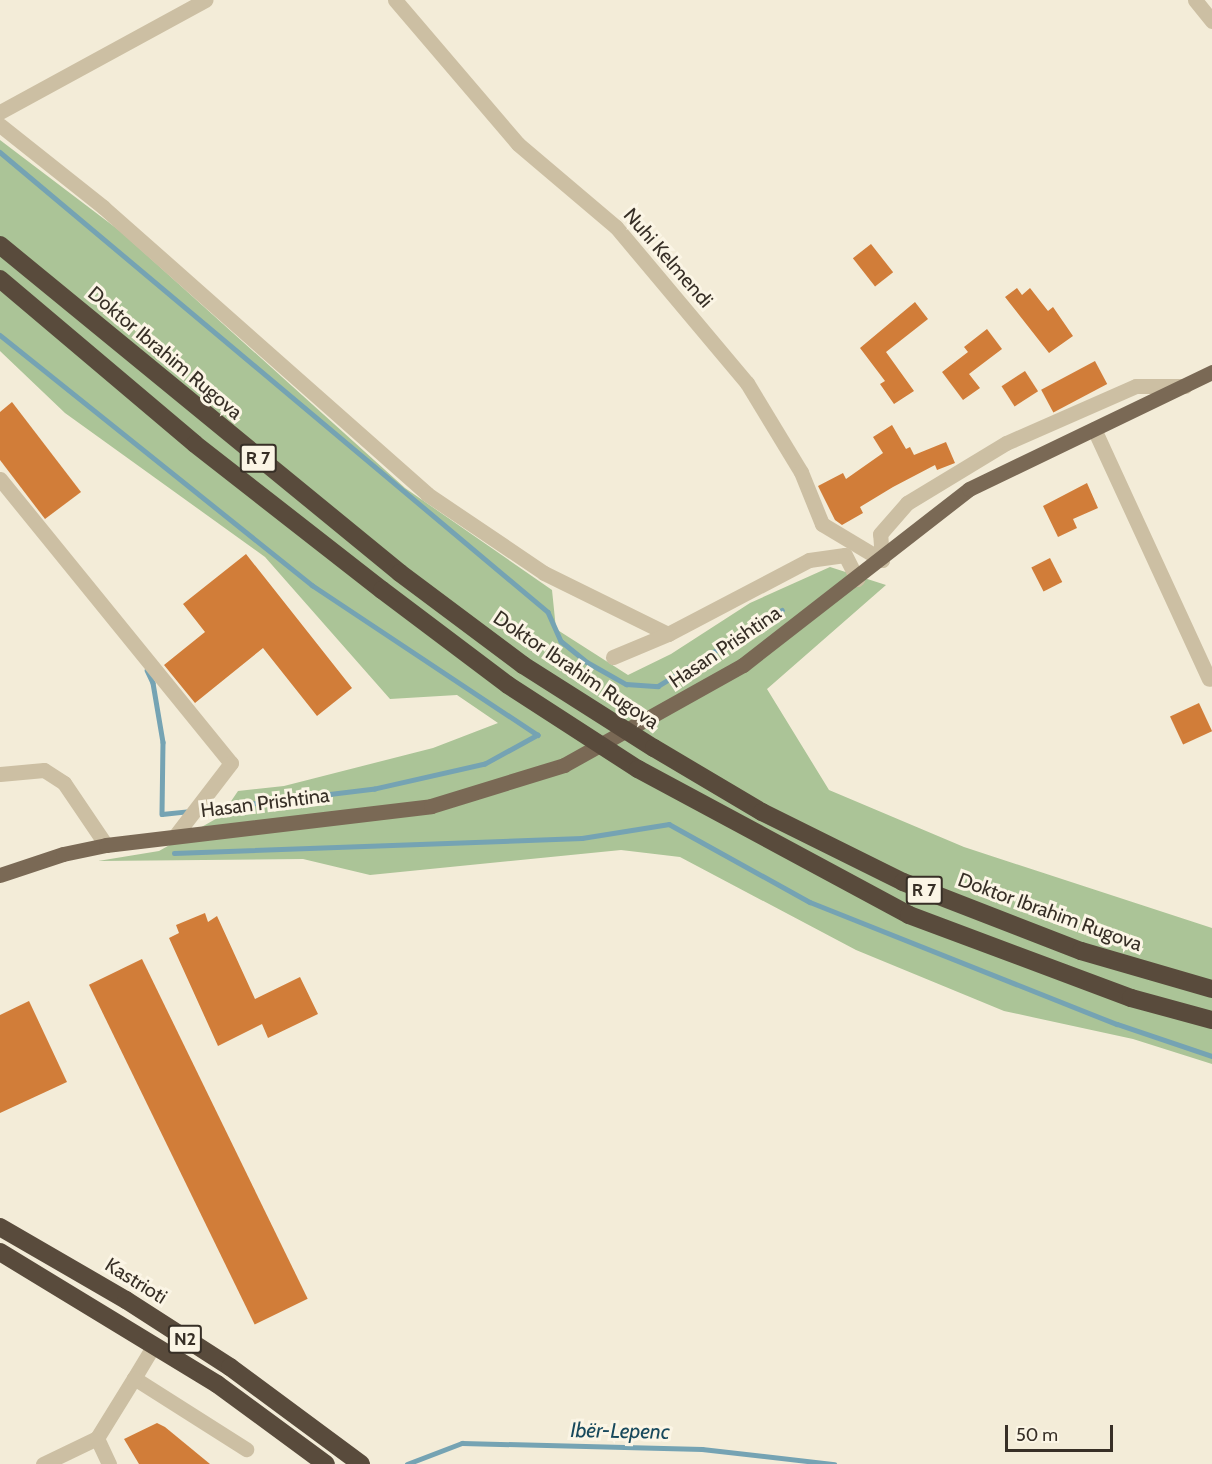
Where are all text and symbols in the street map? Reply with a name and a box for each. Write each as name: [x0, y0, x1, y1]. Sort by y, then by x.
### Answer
street label: Nuhi Kelmendi: [618, 203, 718, 313]
street label: Doktor Ibrahim Rugova: [83, 281, 247, 425]
road number: R 7: [238, 443, 278, 473]
street label: Hasan Prishtina: [665, 601, 785, 693]
street label: Doktor Ibrahim Rugova: [489, 606, 663, 734]
street label: Hasan Prishtina: [199, 783, 331, 823]
street label: Doktor Ibrahim Rugova: [955, 868, 1145, 956]
road number: R 7: [904, 875, 944, 905]
street label: Kastrioti: [101, 1253, 171, 1309]
road number: N2: [167, 1324, 203, 1354]
scale bar: [1008, 1413, 1116, 1451]
water label: Ibër-Lepenc: [570, 1418, 670, 1444]
text: 50 m: [1016, 1424, 1058, 1446]

